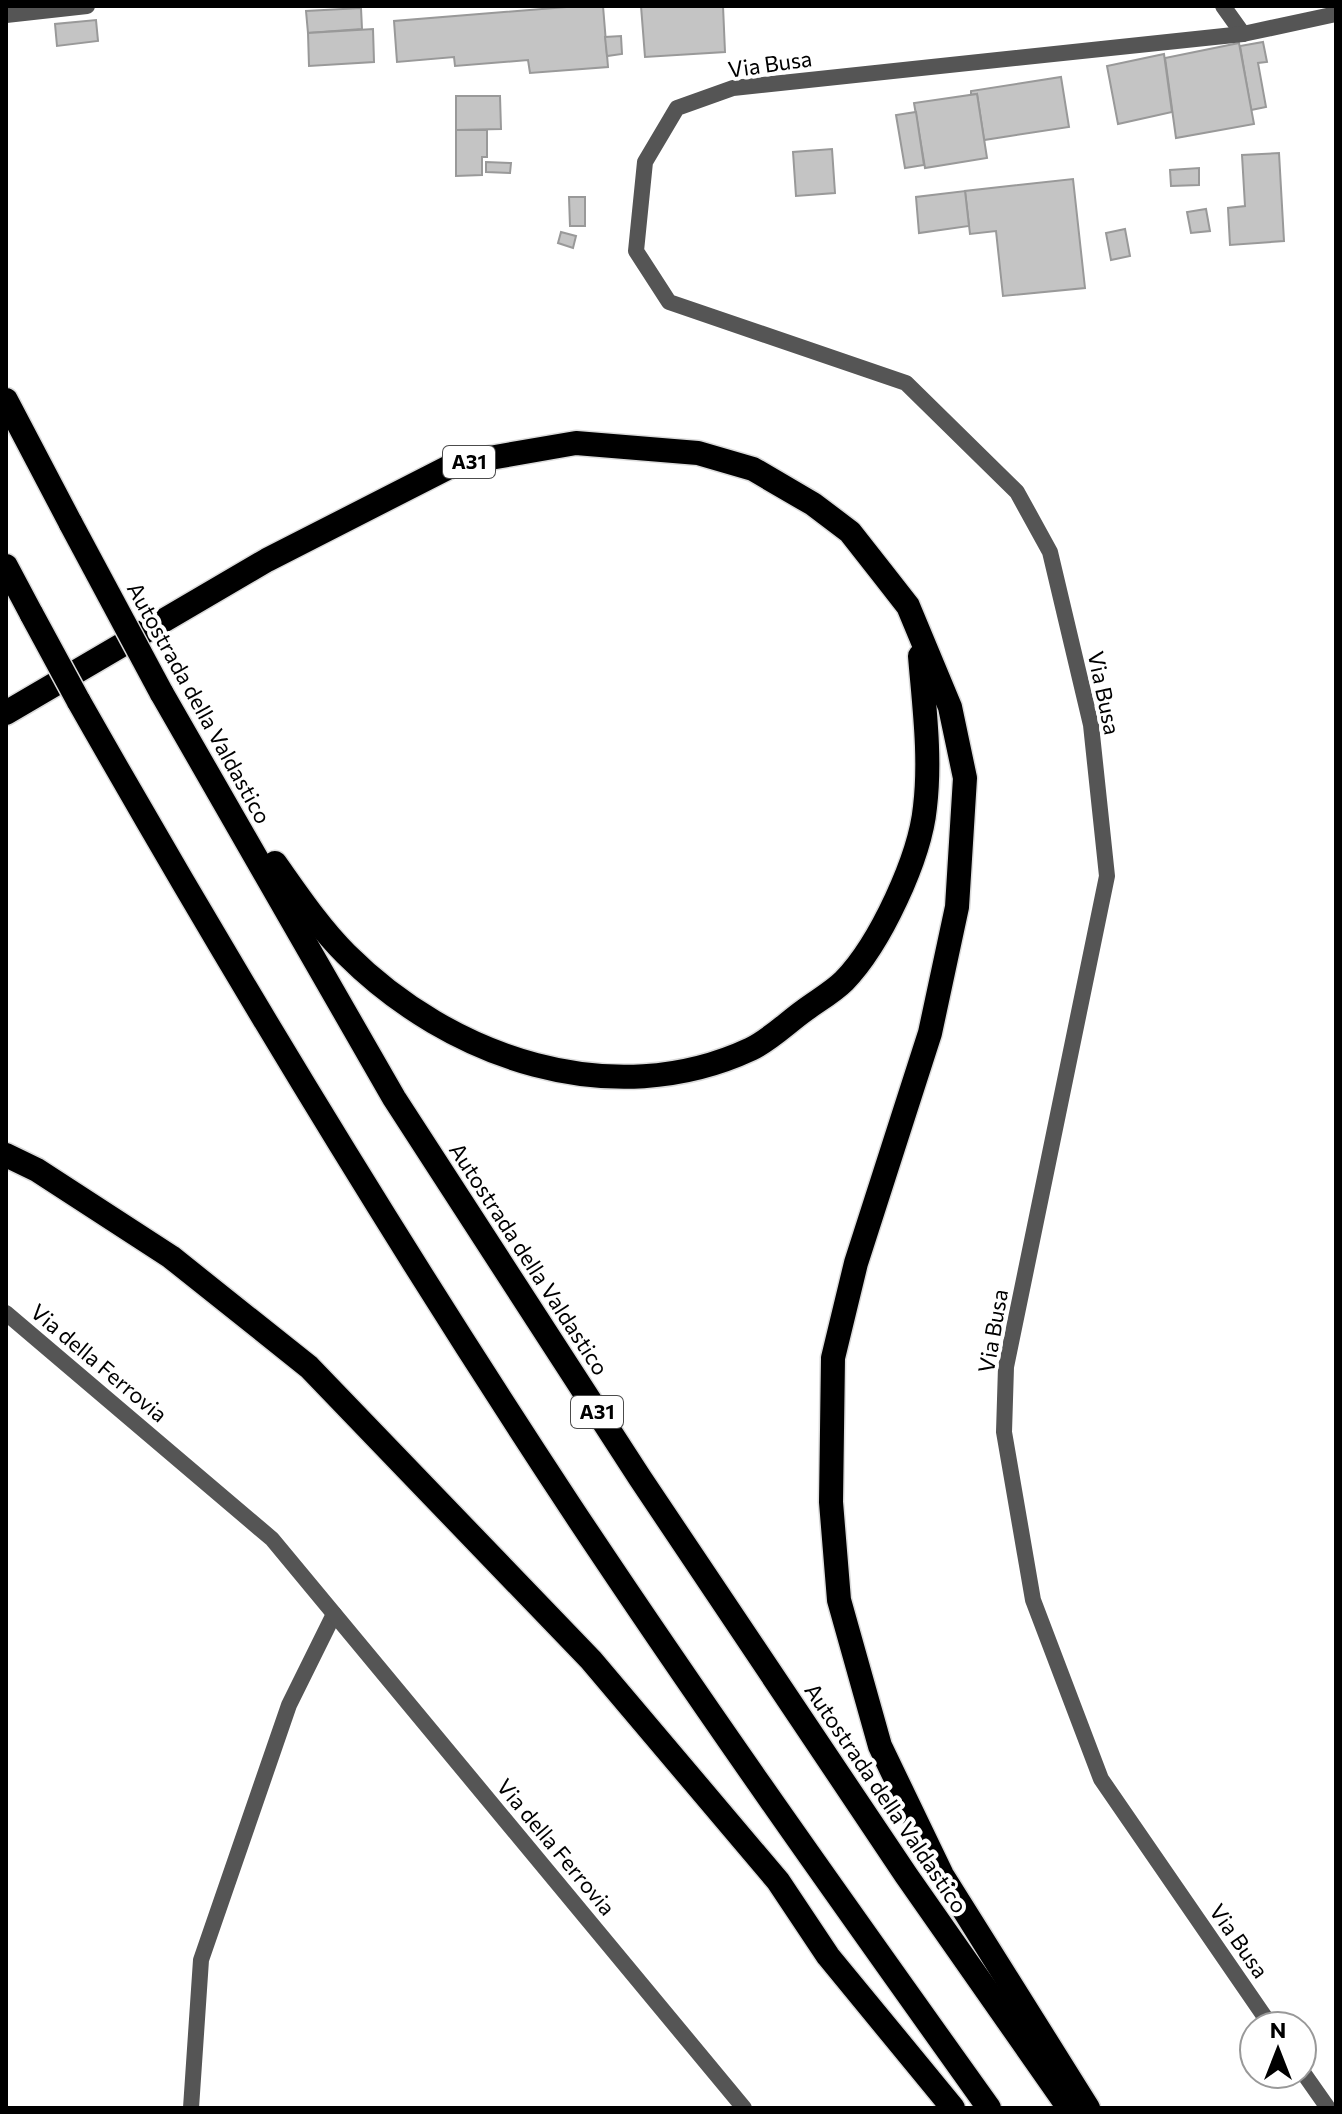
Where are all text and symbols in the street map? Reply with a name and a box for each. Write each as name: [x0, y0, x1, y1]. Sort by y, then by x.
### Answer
street label: Via Busa: [726, 44, 814, 83]
road number: A31: [443, 446, 495, 478]
street label: Autostrada della Valdastico: [122, 577, 277, 828]
street label: Via Busa: [1083, 649, 1126, 737]
street label: Autostrada della Valdastico: [444, 1137, 615, 1380]
street label: Via Busa: [972, 1287, 1013, 1375]
street label: Via della Ferrovia: [26, 1298, 173, 1428]
road number: A31: [571, 1396, 623, 1428]
street label: Autostrada della Valdastico: [799, 1678, 974, 1918]
street label: Via della Ferrovia: [491, 1773, 621, 1920]
street label: Via Busa: [1204, 1898, 1275, 1983]
north arrow: [1238, 2010, 1318, 2090]
text: N: [1270, 2016, 1286, 2043]

